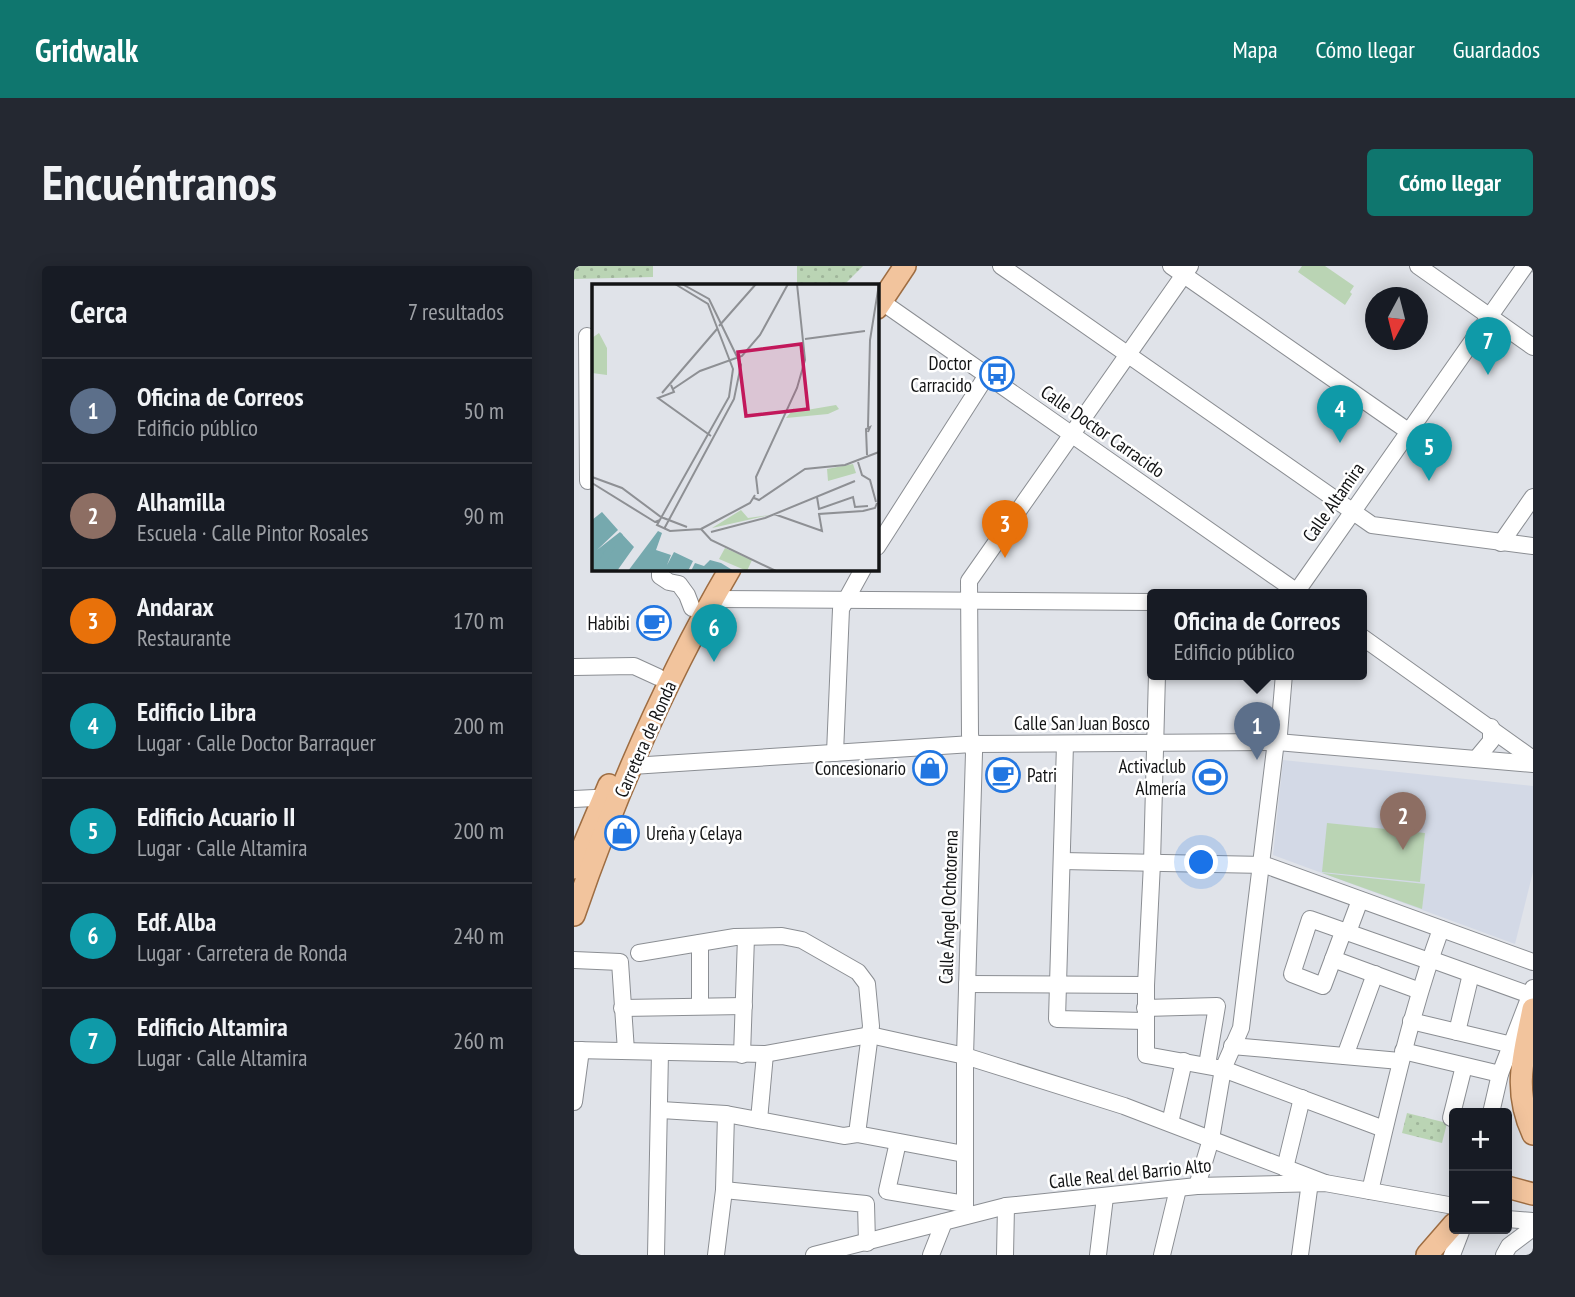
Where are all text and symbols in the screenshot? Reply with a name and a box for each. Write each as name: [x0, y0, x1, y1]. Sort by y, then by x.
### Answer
text: Gridwalk: [35, 28, 138, 71]
text: Mapa: [1233, 34, 1278, 65]
text: Cómo llegar: [1316, 34, 1415, 65]
text: Guardados: [1453, 34, 1540, 65]
button: Cómo llegar: [1367, 149, 1533, 216]
text: Encuéntranos: [42, 150, 277, 214]
inset map: [592, 284, 878, 570]
north arrow: [1365, 287, 1428, 350]
text: Cerca: [70, 292, 127, 331]
text: 7 resultados: [408, 297, 504, 326]
pin: 7: [1465, 317, 1511, 375]
place label: Doctor Carracido: [911, 351, 973, 397]
bus stop icon: Doctor Carracido: [978, 355, 1016, 393]
street label: Calle Doctor Carracido: [1036, 379, 1170, 483]
text: Oficina de Correos: [137, 380, 303, 413]
pin: 4: [1317, 385, 1363, 443]
text: 1: [88, 396, 99, 425]
text: 50 m: [463, 396, 504, 425]
text: Edificio público: [137, 413, 258, 442]
pin: 5: [1406, 423, 1452, 481]
street label: Calle Altamira: [1297, 458, 1369, 546]
text: Alhamilla: [137, 485, 225, 518]
pin: 3: [982, 500, 1028, 558]
text: 2: [88, 501, 99, 530]
text: 90 m: [463, 501, 504, 530]
text: Escuela · Calle Pintor Rosales: [137, 518, 368, 547]
popup: [1147, 589, 1367, 680]
text: Andarax: [137, 590, 214, 623]
cafe icon: Habibi: [635, 604, 673, 642]
pin: 6: [691, 604, 737, 662]
text: Oficina de Correos: [1174, 604, 1340, 637]
text: 3: [88, 606, 99, 635]
text: 170 m: [453, 606, 504, 635]
place label: Habibi: [587, 611, 630, 635]
text: Restaurante: [137, 623, 231, 652]
text: Edificio público: [1174, 637, 1295, 666]
street label: Carretera de Ronda: [609, 677, 681, 801]
text: Edificio Libra: [137, 695, 256, 728]
pin: 1: [1234, 702, 1280, 760]
text: 4: [88, 711, 99, 740]
text: 200 m: [453, 711, 504, 740]
street label: Calle San Juan Bosco: [1014, 711, 1150, 735]
text: Lugar · Calle Doctor Barraquer: [137, 728, 376, 757]
shop icon: Concesionario: [911, 749, 949, 787]
place label: Activaclub Almería: [1118, 754, 1186, 800]
place label: Concesionario: [815, 756, 906, 780]
cafe icon: Patri: [984, 756, 1022, 794]
sports icon: Activaclub Almería: [1191, 758, 1229, 796]
place label: Patri: [1027, 763, 1057, 787]
pin: 2: [1380, 792, 1426, 850]
text: Edificio Acuario II: [137, 800, 295, 833]
shop icon: Ureña y Celaya: [603, 814, 641, 852]
text: 5: [88, 816, 99, 845]
text: 200 m: [453, 816, 504, 845]
place label: Ureña y Celaya: [646, 821, 742, 845]
street label: Calle Ángel Ochotorena: [933, 830, 963, 984]
text: Lugar · Calle Altamira: [137, 833, 307, 862]
your location: [1184, 845, 1218, 879]
text: Edf. Alba: [137, 905, 216, 938]
text: 6: [88, 921, 99, 950]
text: 240 m: [453, 921, 504, 950]
text: Lugar · Carretera de Ronda: [137, 938, 348, 967]
text: Edificio Altamira: [137, 1010, 288, 1043]
text: 7: [88, 1026, 99, 1055]
text: 260 m: [453, 1026, 504, 1055]
text: Lugar · Calle Altamira: [137, 1043, 307, 1072]
map controls: [1449, 1108, 1512, 1234]
button: +: [1449, 1108, 1512, 1171]
street label: Calle Real del Barrio Alto: [1048, 1153, 1212, 1193]
button: −: [1449, 1171, 1512, 1234]

